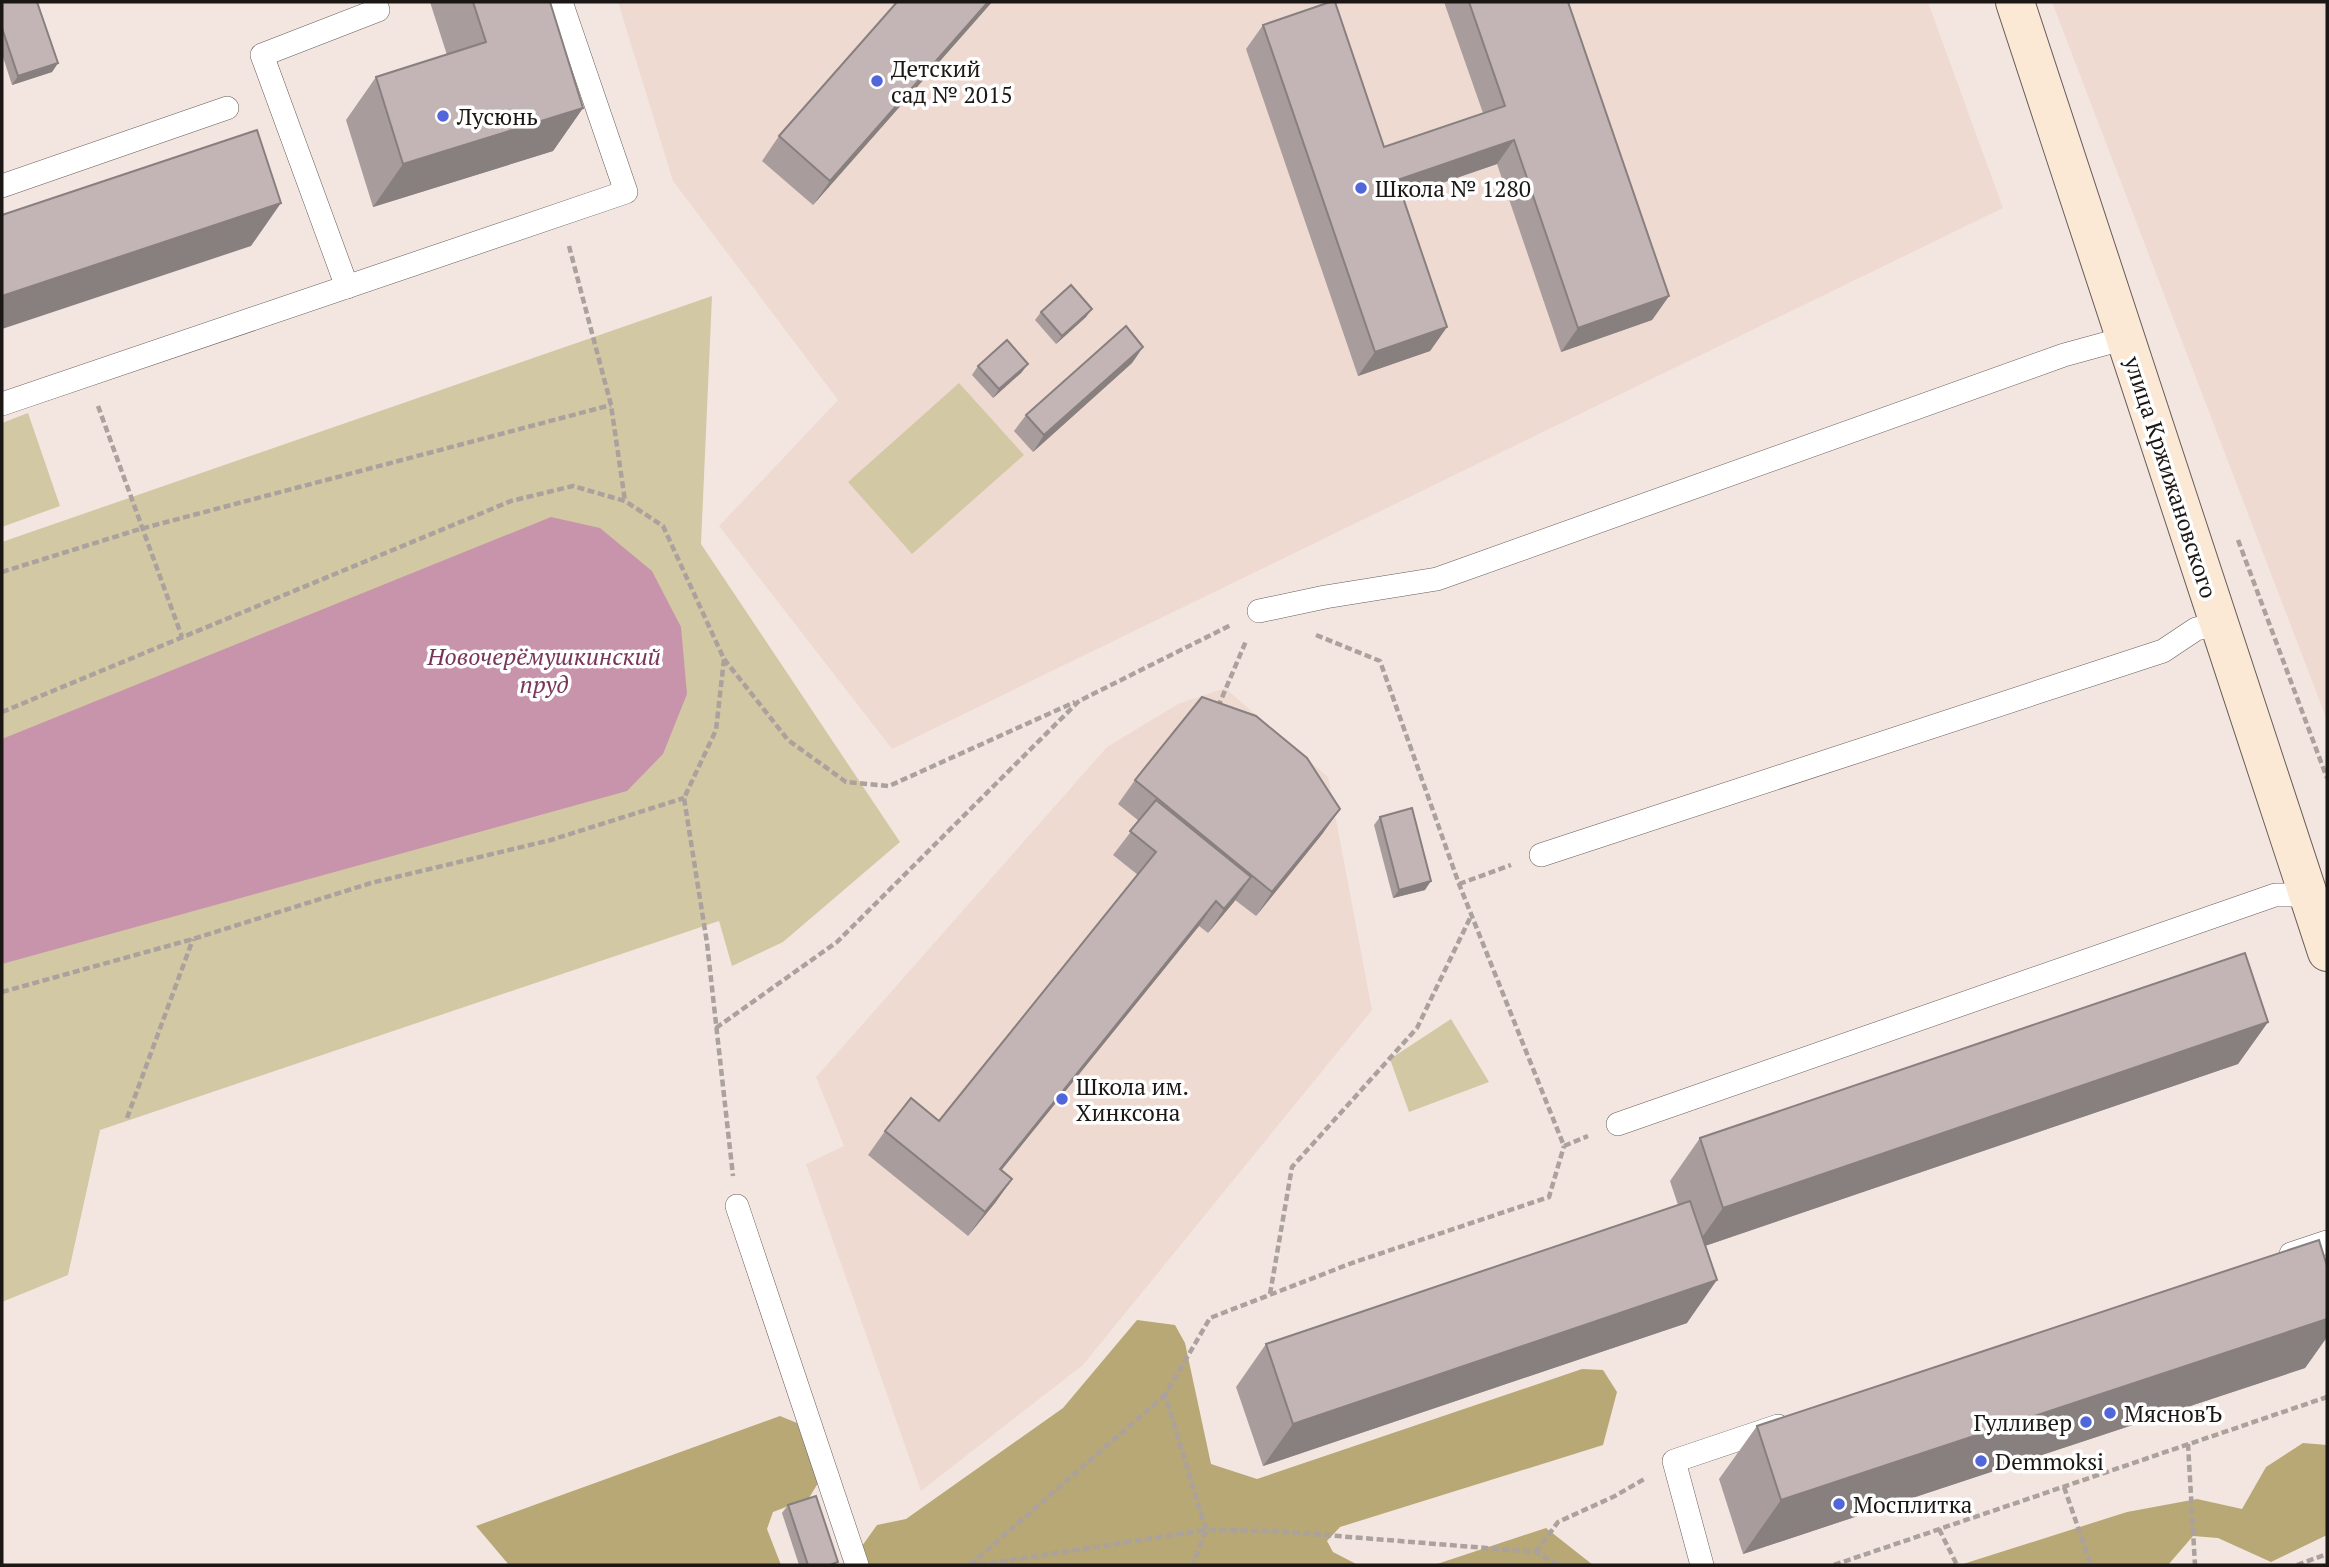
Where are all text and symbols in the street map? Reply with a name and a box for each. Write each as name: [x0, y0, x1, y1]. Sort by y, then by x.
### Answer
place label: Детский сад № 2015: [891, 53, 1013, 110]
marker: Детский сад № 2015: [869, 73, 885, 89]
place label: Лусюнь: [456, 101, 538, 132]
marker: Лусюнь: [435, 108, 451, 124]
place label: Школа № 1280: [1375, 173, 1531, 204]
marker: Школа № 1280: [1353, 180, 1369, 196]
street label: улица Кржижановского: [2117, 351, 2225, 602]
water label: Новочерёмушкинский пруд: [426, 640, 661, 700]
place label: Школа им. Хинксона: [1076, 1071, 1189, 1128]
marker: Школа им. Хинксона: [1054, 1091, 1070, 1107]
place label: МясновЪ: [2124, 1398, 2222, 1429]
marker: МясновЪ: [2102, 1405, 2118, 1421]
place label: Гулливер: [1973, 1407, 2072, 1438]
marker: Гулливер: [2078, 1414, 2094, 1430]
place label: Demmoksi: [1995, 1446, 2104, 1477]
marker: Demmoksi: [1973, 1453, 1989, 1469]
place label: Мосплитка: [1853, 1489, 1973, 1520]
marker: Мосплитка: [1831, 1496, 1847, 1512]

